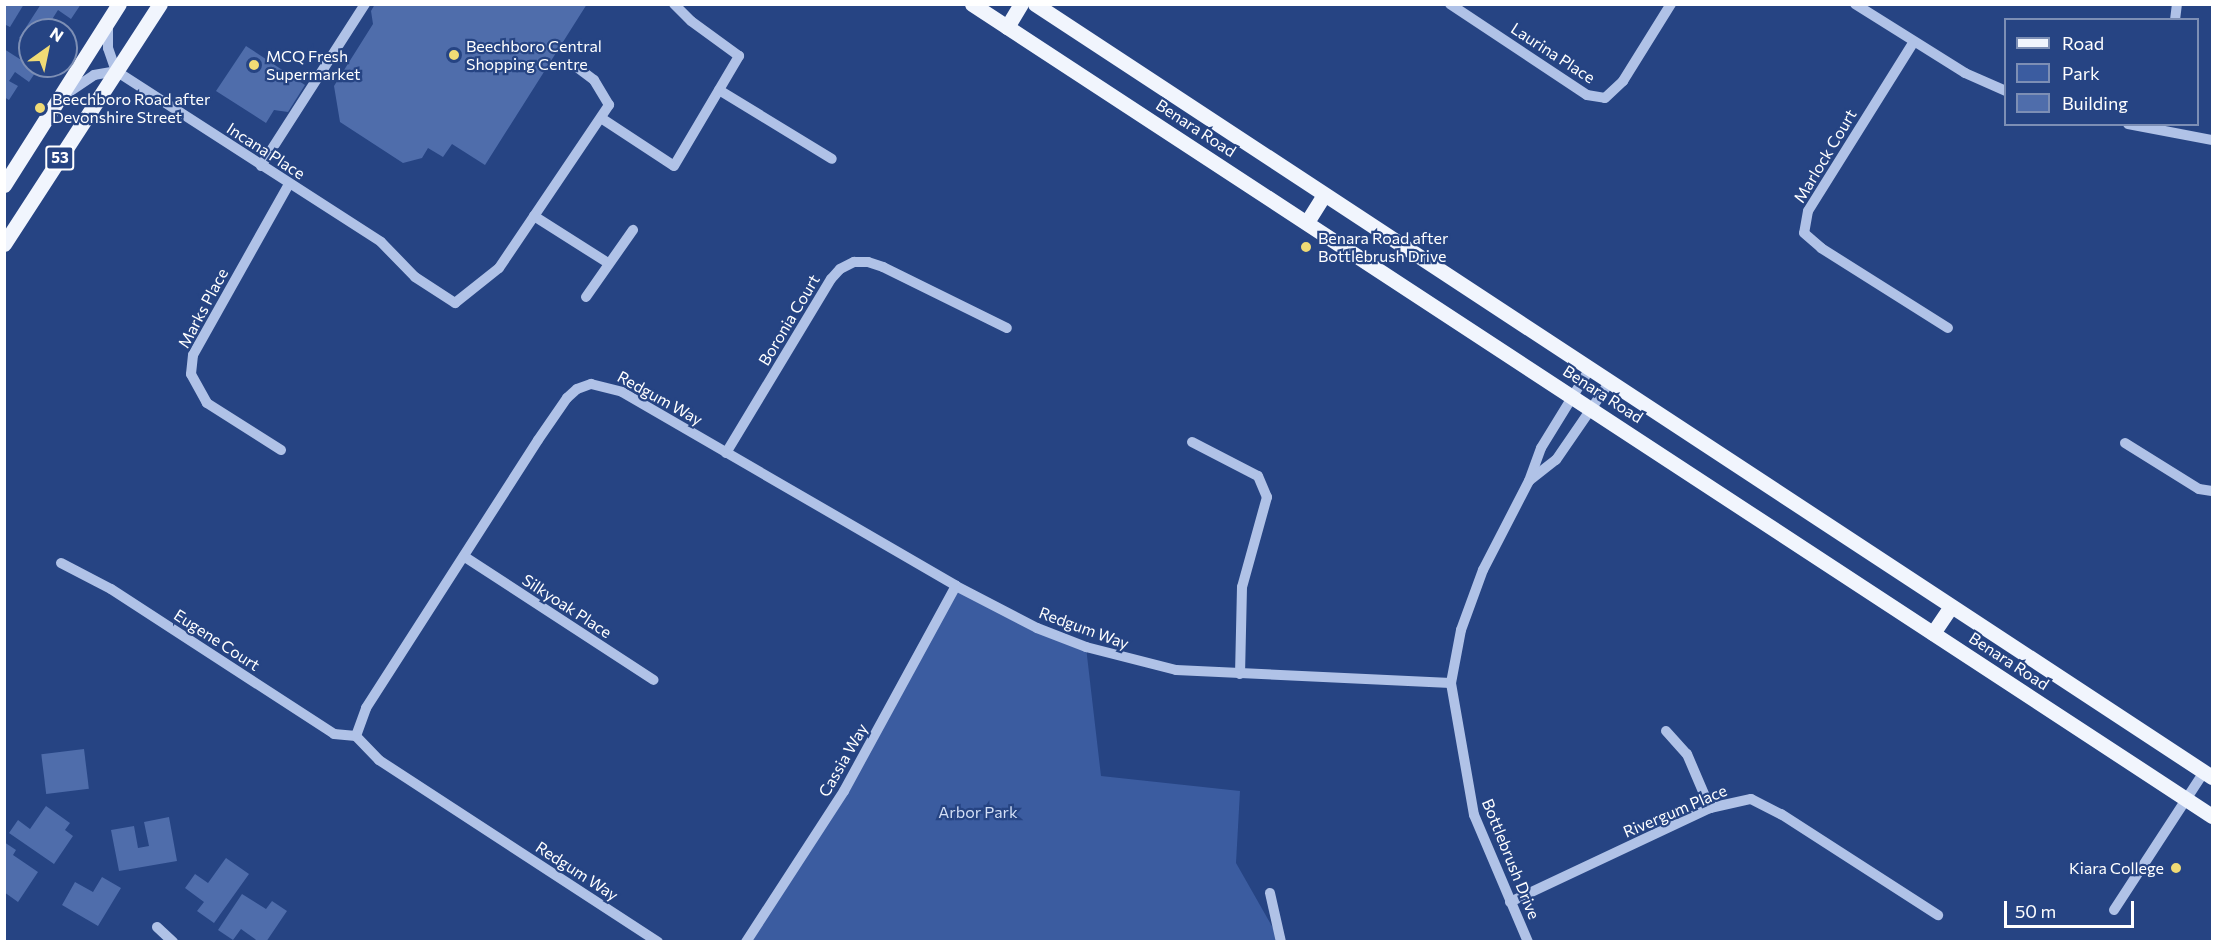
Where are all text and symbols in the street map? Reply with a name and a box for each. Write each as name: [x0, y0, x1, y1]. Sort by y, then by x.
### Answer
north arrow: [18, 18, 78, 78]
legend: [2004, 18, 2199, 126]
street label: Laurina Place: [1507, 19, 1599, 87]
text: N: [47, 23, 67, 45]
text: Road: [2062, 32, 2104, 54]
place label: Beechboro Central Shopping Centre: [466, 36, 602, 74]
place label: MCQ Fresh Supermarket: [266, 46, 361, 84]
marker: Beechboro Central Shopping Centre: [447, 48, 461, 62]
marker: MCQ Fresh Supermarket: [247, 58, 261, 72]
text: Park: [2062, 62, 2100, 84]
place label: Beechboro Road after Devonshire Street: [52, 89, 210, 127]
text: Building: [2062, 92, 2128, 114]
street label: Benara Road: [1152, 95, 1240, 161]
marker: Beechboro Road after Devonshire Street: [33, 101, 47, 115]
street label: Marlock Court: [1790, 106, 1860, 206]
street label: Incana Place: [223, 119, 309, 183]
road number: 53: [45, 146, 75, 170]
place label: Benara Road after Bottlebrush Drive: [1318, 228, 1448, 266]
marker: Benara Road after Bottlebrush Drive: [1299, 240, 1313, 254]
street label: Marks Place: [174, 265, 232, 351]
street label: Boronia Court: [754, 271, 824, 369]
street label: Benara Road: [1559, 361, 1647, 427]
street label: Redgum Way: [614, 367, 706, 429]
street label: Silkyoak Place: [519, 570, 615, 642]
street label: Redgum Way: [1036, 603, 1132, 653]
street label: Eugene Court: [170, 605, 264, 675]
street label: Benara Road: [1965, 628, 2053, 694]
street label: Cassia Way: [814, 720, 872, 800]
street label: Rivergum Place: [1620, 780, 1730, 842]
street label: Bottlebrush Drive: [1478, 796, 1544, 922]
park label: Arbor Park: [938, 802, 1018, 822]
street label: Redgum Way: [532, 837, 622, 905]
place label: Kiara College: [2069, 858, 2164, 878]
marker: Kiara College: [2169, 861, 2183, 875]
scale bar: [2007, 889, 2138, 927]
text: 50 m: [2015, 900, 2056, 922]

